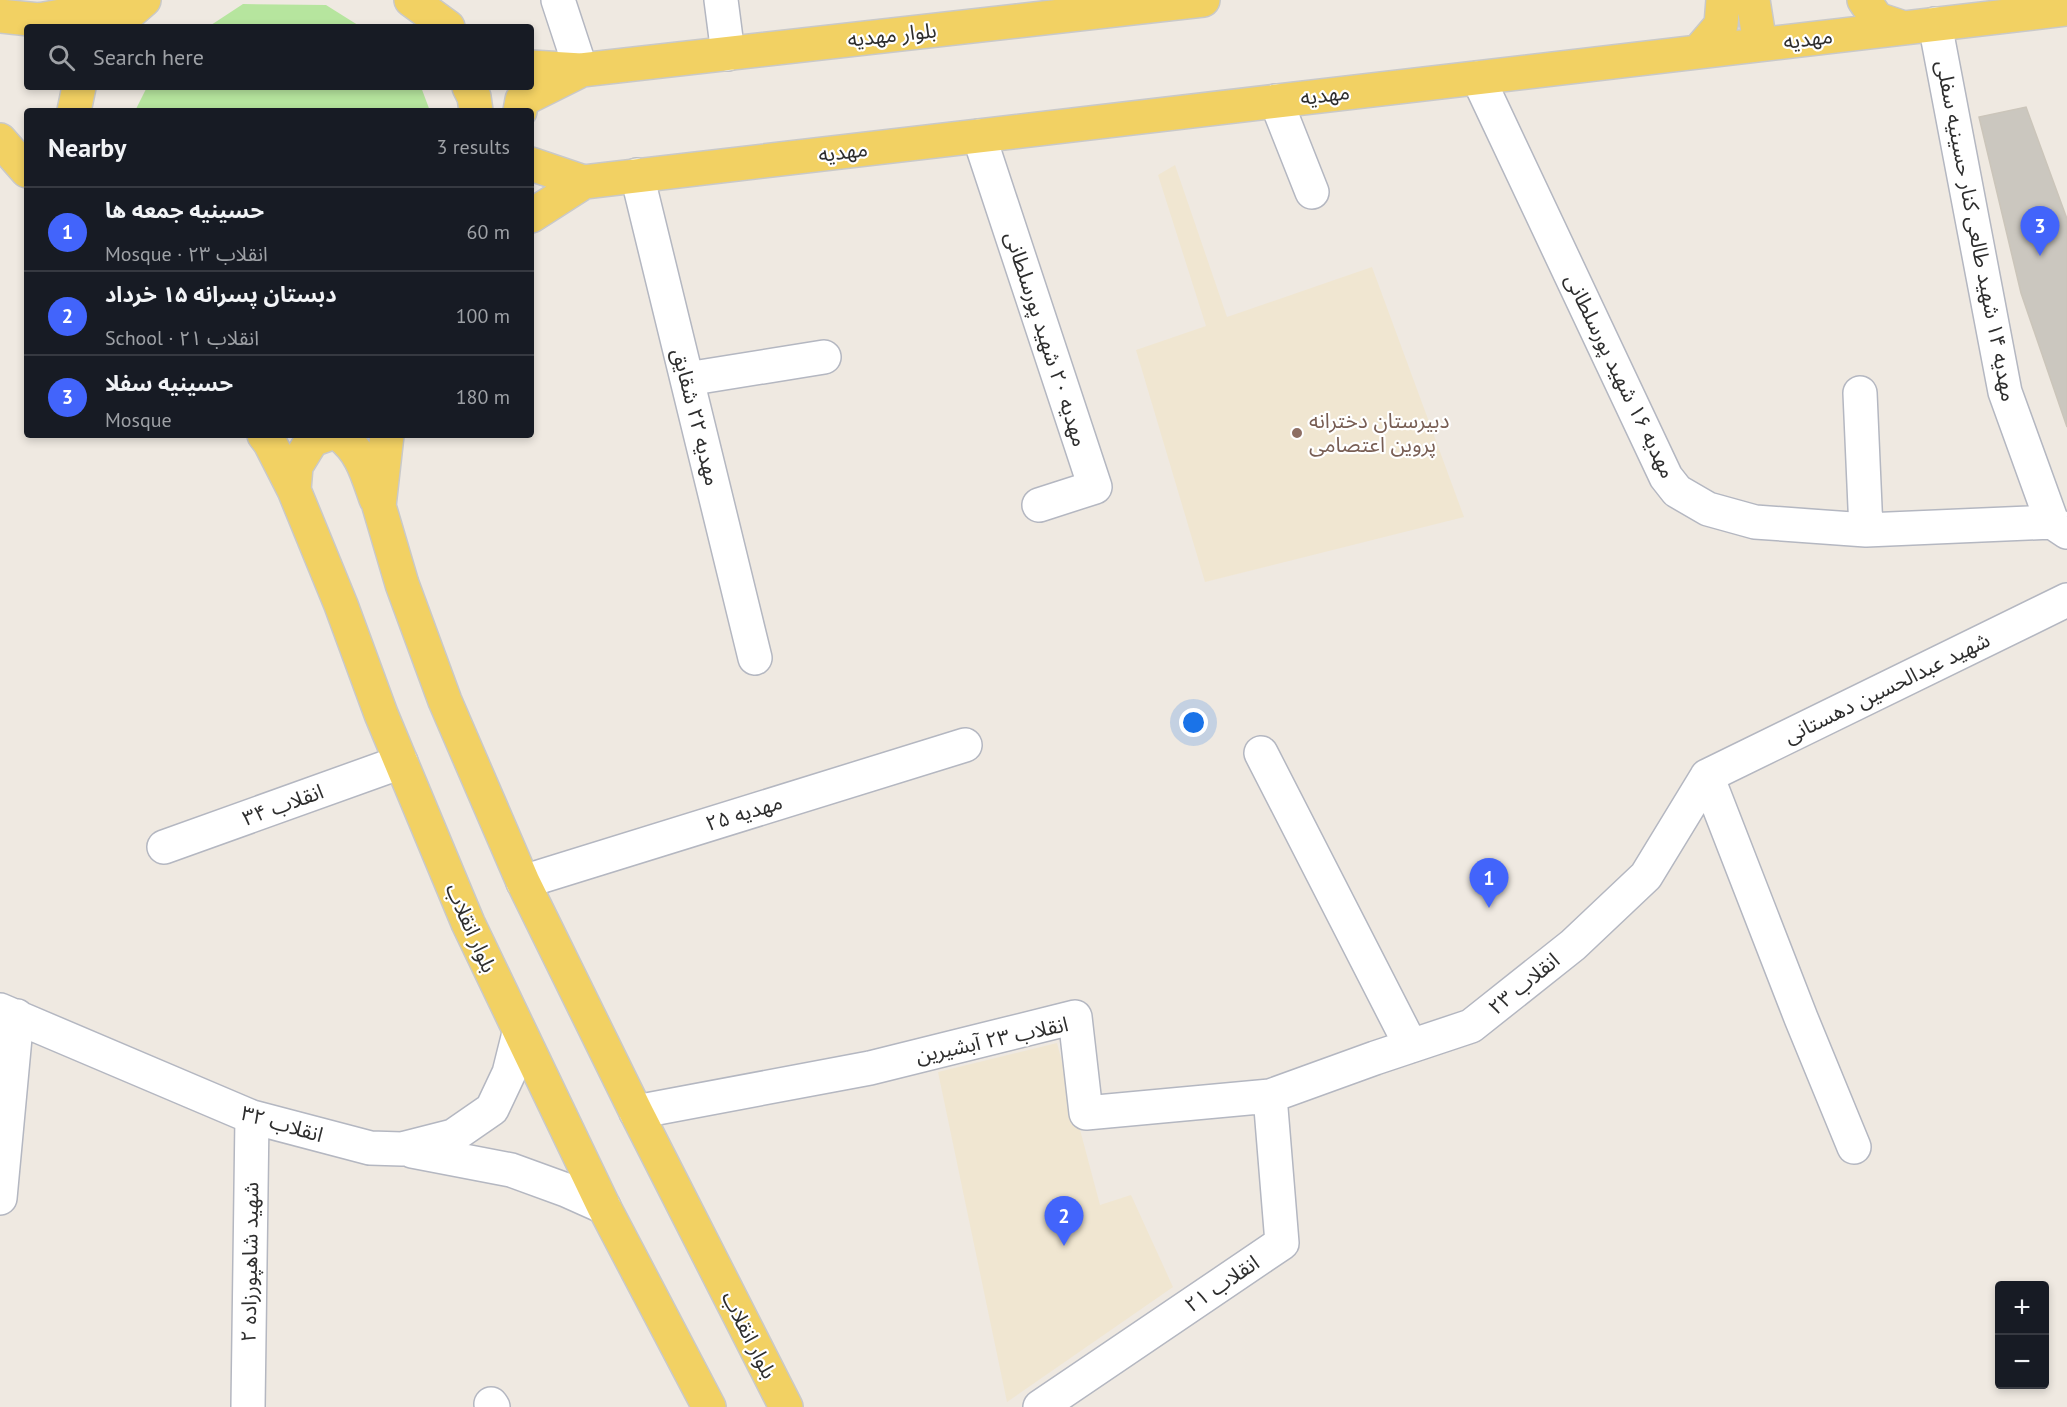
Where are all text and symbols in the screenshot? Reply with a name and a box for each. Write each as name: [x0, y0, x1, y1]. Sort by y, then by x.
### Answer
street label: بلوار مهدیه: [846, 16, 938, 53]
street label: مهدیه: [1782, 22, 1834, 55]
search box: [24, 24, 534, 90]
icon: search: [45, 41, 78, 74]
text: Search here: [93, 43, 204, 71]
street label: مهدیه ۱۴ شهید طالعی کنار حسینیه سفلی: [1930, 58, 2023, 404]
street label: مهدیه: [1299, 78, 1351, 111]
text: Nearby: [48, 131, 126, 164]
text: 3 results: [437, 134, 510, 160]
street label: مهدیه: [817, 135, 869, 168]
text: حسینیه جمعه ها: [105, 196, 264, 224]
pin: 3: [2020, 206, 2060, 256]
text: 1: [62, 219, 73, 245]
text: 60 m: [467, 219, 510, 245]
street label: مهدیه ۲۰ شهید پورسلطانی: [999, 228, 1094, 450]
text: Mosque · انقلاب ۲۳: [105, 241, 268, 267]
street label: مهدیه ۱۶ شهید پورسلطانی: [1559, 269, 1682, 483]
text: دبستان پسرانه ۱۵ خرداد: [105, 280, 337, 308]
text: 2: [62, 303, 73, 329]
text: 100 m: [456, 303, 510, 329]
text: School · انقلاب ۲۱: [105, 325, 259, 351]
street label: مهدیه ۲۲ شقایق: [666, 345, 727, 488]
text: حسینیه سفلا: [105, 369, 233, 397]
text: 3: [62, 384, 73, 410]
text: 180 m: [456, 384, 510, 410]
text: Mosque: [105, 407, 172, 433]
place label: دبیرستان دخترانه پروین اعتصامی: [1309, 407, 1449, 458]
marker: دبیرستان دخترانه پروین اعتصامی: [1290, 426, 1304, 440]
street label: شهید عبدالحسین دهستانی: [1779, 626, 1994, 749]
your location: [1179, 708, 1208, 737]
street label: انقلاب ۳۴: [239, 777, 327, 832]
street label: مهدیه ۲۵: [702, 788, 786, 837]
pin: 1: [1470, 858, 1508, 908]
street label: بلوار انقلاب: [440, 879, 503, 977]
street label: انقلاب ۲۳: [1483, 947, 1565, 1021]
street label: انقلاب ۲۳ آبشیرین: [913, 1010, 1071, 1069]
street label: انقلاب ۳۲: [238, 1099, 326, 1148]
street label: شهید شاهپورزاده ۲: [235, 1182, 265, 1342]
pin: 2: [1044, 1196, 1084, 1246]
street label: انقلاب ۲۱: [1179, 1249, 1264, 1318]
map controls: [1995, 1281, 2049, 1389]
button: +: [1995, 1281, 2049, 1335]
street label: بلوار انقلاب: [716, 1286, 783, 1383]
button: −: [1995, 1335, 2049, 1389]

